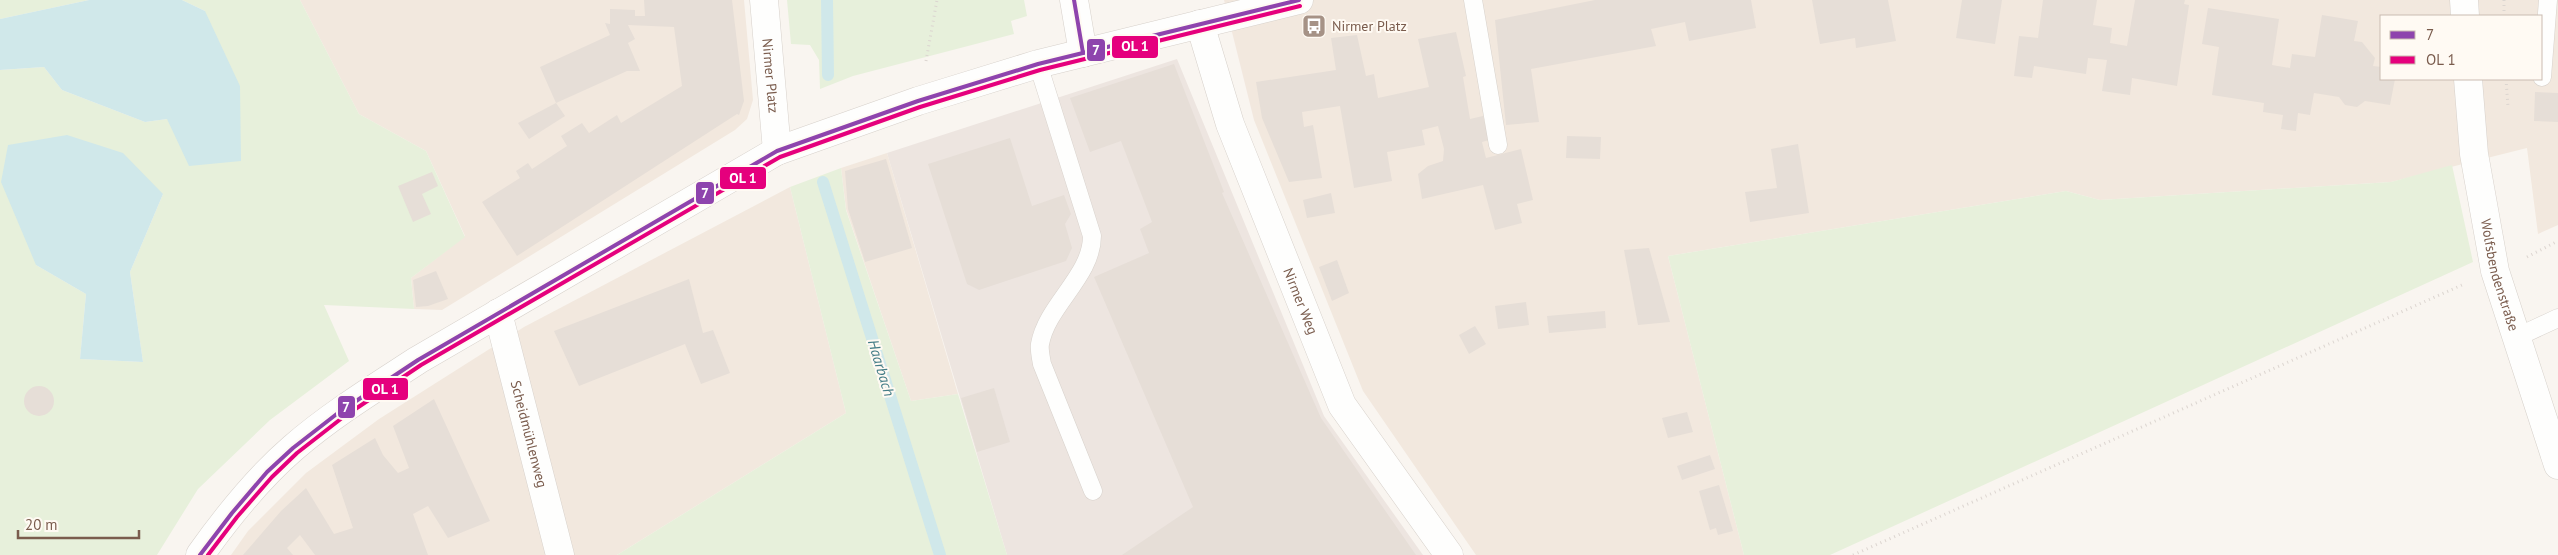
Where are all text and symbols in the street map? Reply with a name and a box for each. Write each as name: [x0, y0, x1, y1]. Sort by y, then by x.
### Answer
bus stop icon: Nirmer Platz: [1301, 13, 1327, 39]
legend: [2380, 15, 2543, 80]
place label: Nirmer Platz: [1332, 17, 1407, 35]
text: 7: [2426, 25, 2434, 44]
line badge: OL 1: [1111, 35, 1159, 59]
text: OL 1: [1121, 37, 1149, 55]
street label: Nirmer Platz: [758, 38, 783, 114]
line badge: 7: [1086, 38, 1106, 62]
text: 7: [1092, 41, 1100, 59]
text: OL 1: [2426, 50, 2456, 69]
line badge: OL 1: [719, 166, 767, 190]
text: OL 1: [729, 169, 757, 187]
line badge: 7: [695, 181, 715, 205]
text: 7: [701, 184, 709, 202]
street label: Wolfsbendenstraße: [2477, 217, 2523, 333]
street label: Nirmer Weg: [1279, 265, 1322, 337]
water label: Haarbach: [864, 337, 899, 399]
line badge: OL 1: [362, 377, 409, 401]
street label: Scheidmühlenweg: [507, 379, 551, 490]
text: OL 1: [371, 380, 399, 398]
line badge: 7: [337, 395, 356, 419]
text: 7: [342, 398, 350, 416]
scale bar: [18, 508, 139, 540]
text: 20 m: [25, 515, 58, 534]

